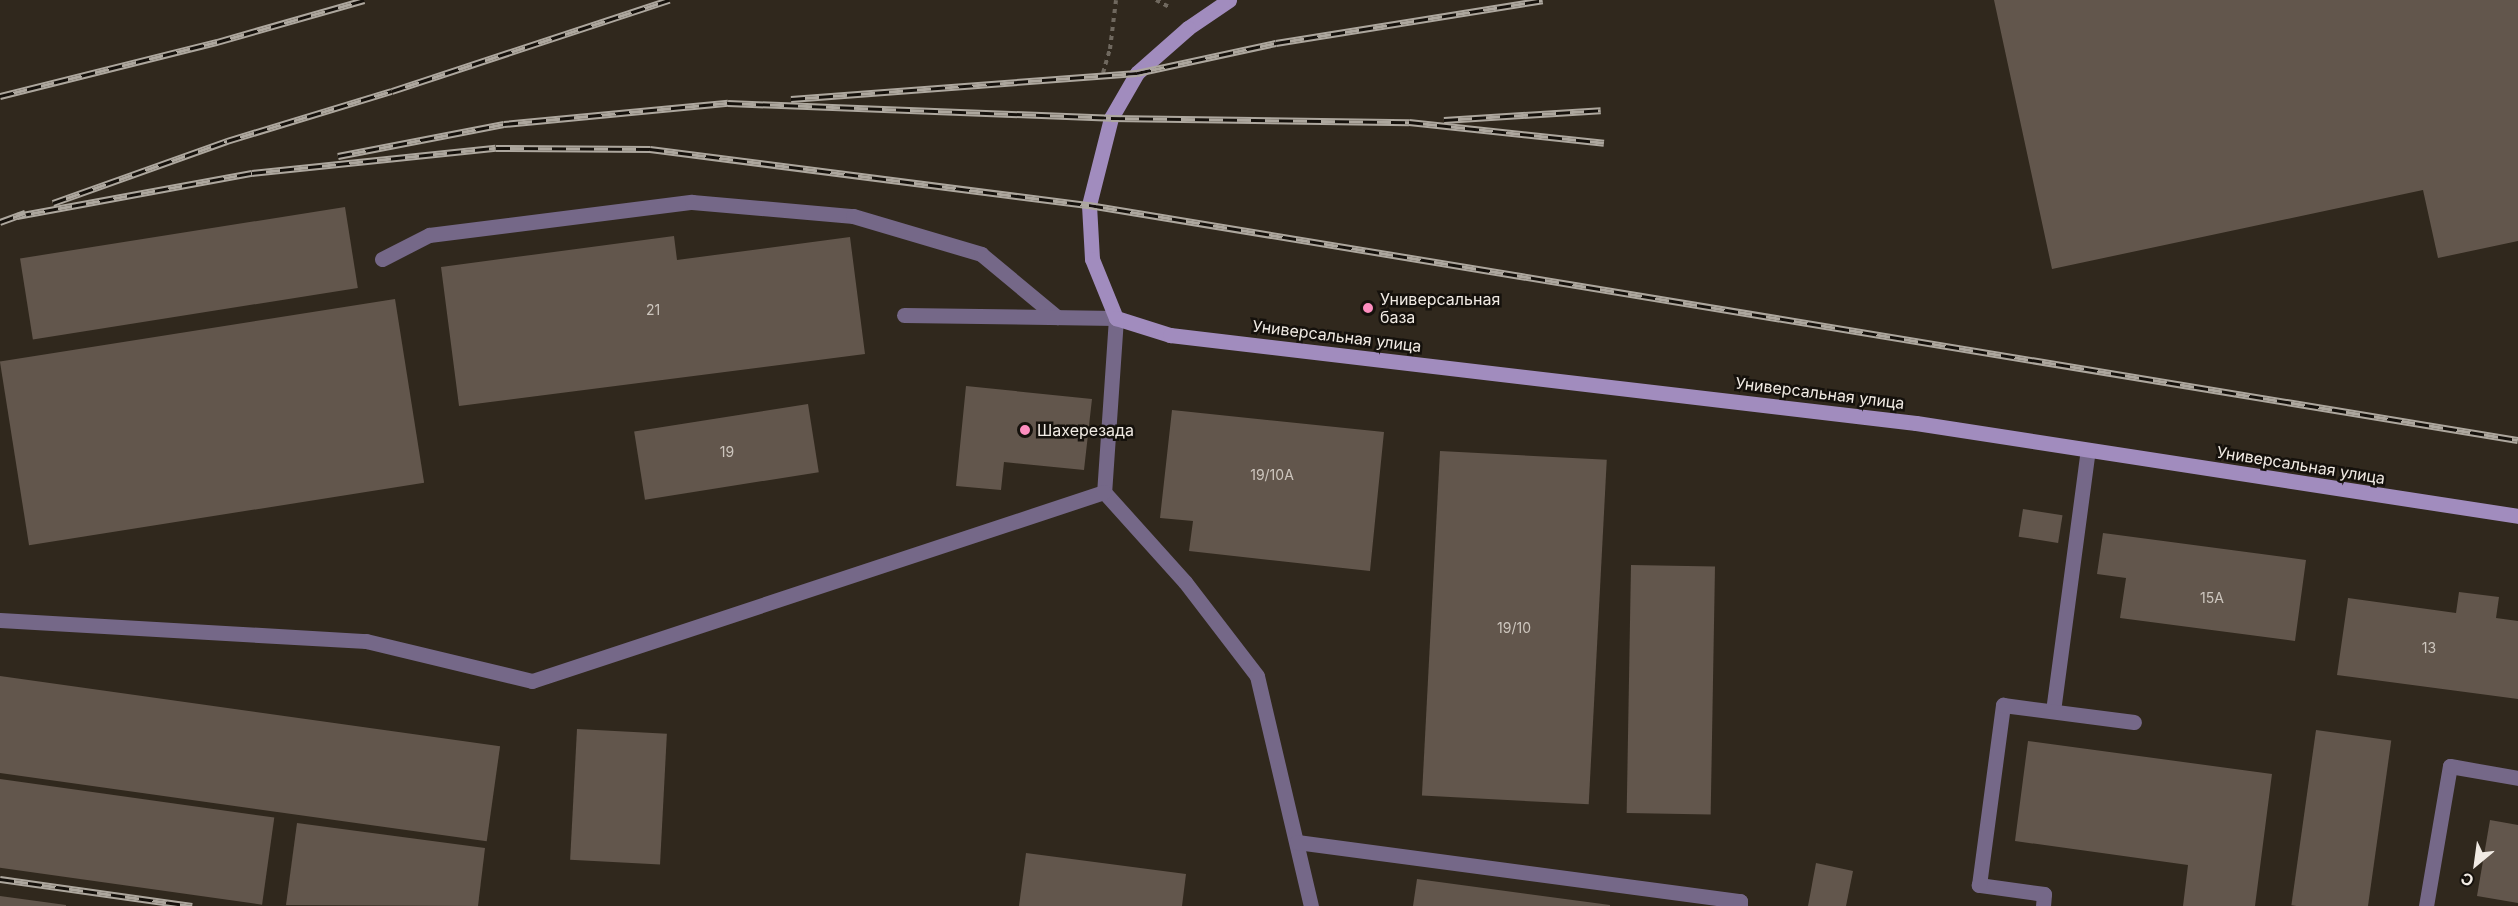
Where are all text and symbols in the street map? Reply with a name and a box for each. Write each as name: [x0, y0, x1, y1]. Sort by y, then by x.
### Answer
place label: Универсальная база: [1380, 289, 1500, 327]
marker: Универсальная база: [1361, 301, 1375, 315]
house number: 21: [646, 302, 660, 318]
street label: Универсальная улица: [1251, 316, 1423, 356]
street label: Универсальная улица: [1734, 373, 1906, 413]
place label: Шахерезада: [1037, 420, 1134, 440]
marker: Шахерезада: [1018, 423, 1032, 437]
street label: Универсальная улица: [2215, 442, 2387, 488]
house number: 19: [720, 444, 734, 460]
house number: 19/10А: [1250, 467, 1294, 483]
house number: 15А: [2200, 590, 2224, 606]
house number: 19/10: [1497, 620, 1531, 636]
house number: 13: [2422, 640, 2436, 656]
north arrow: [2446, 834, 2506, 894]
text: С: [2457, 868, 2477, 891]

